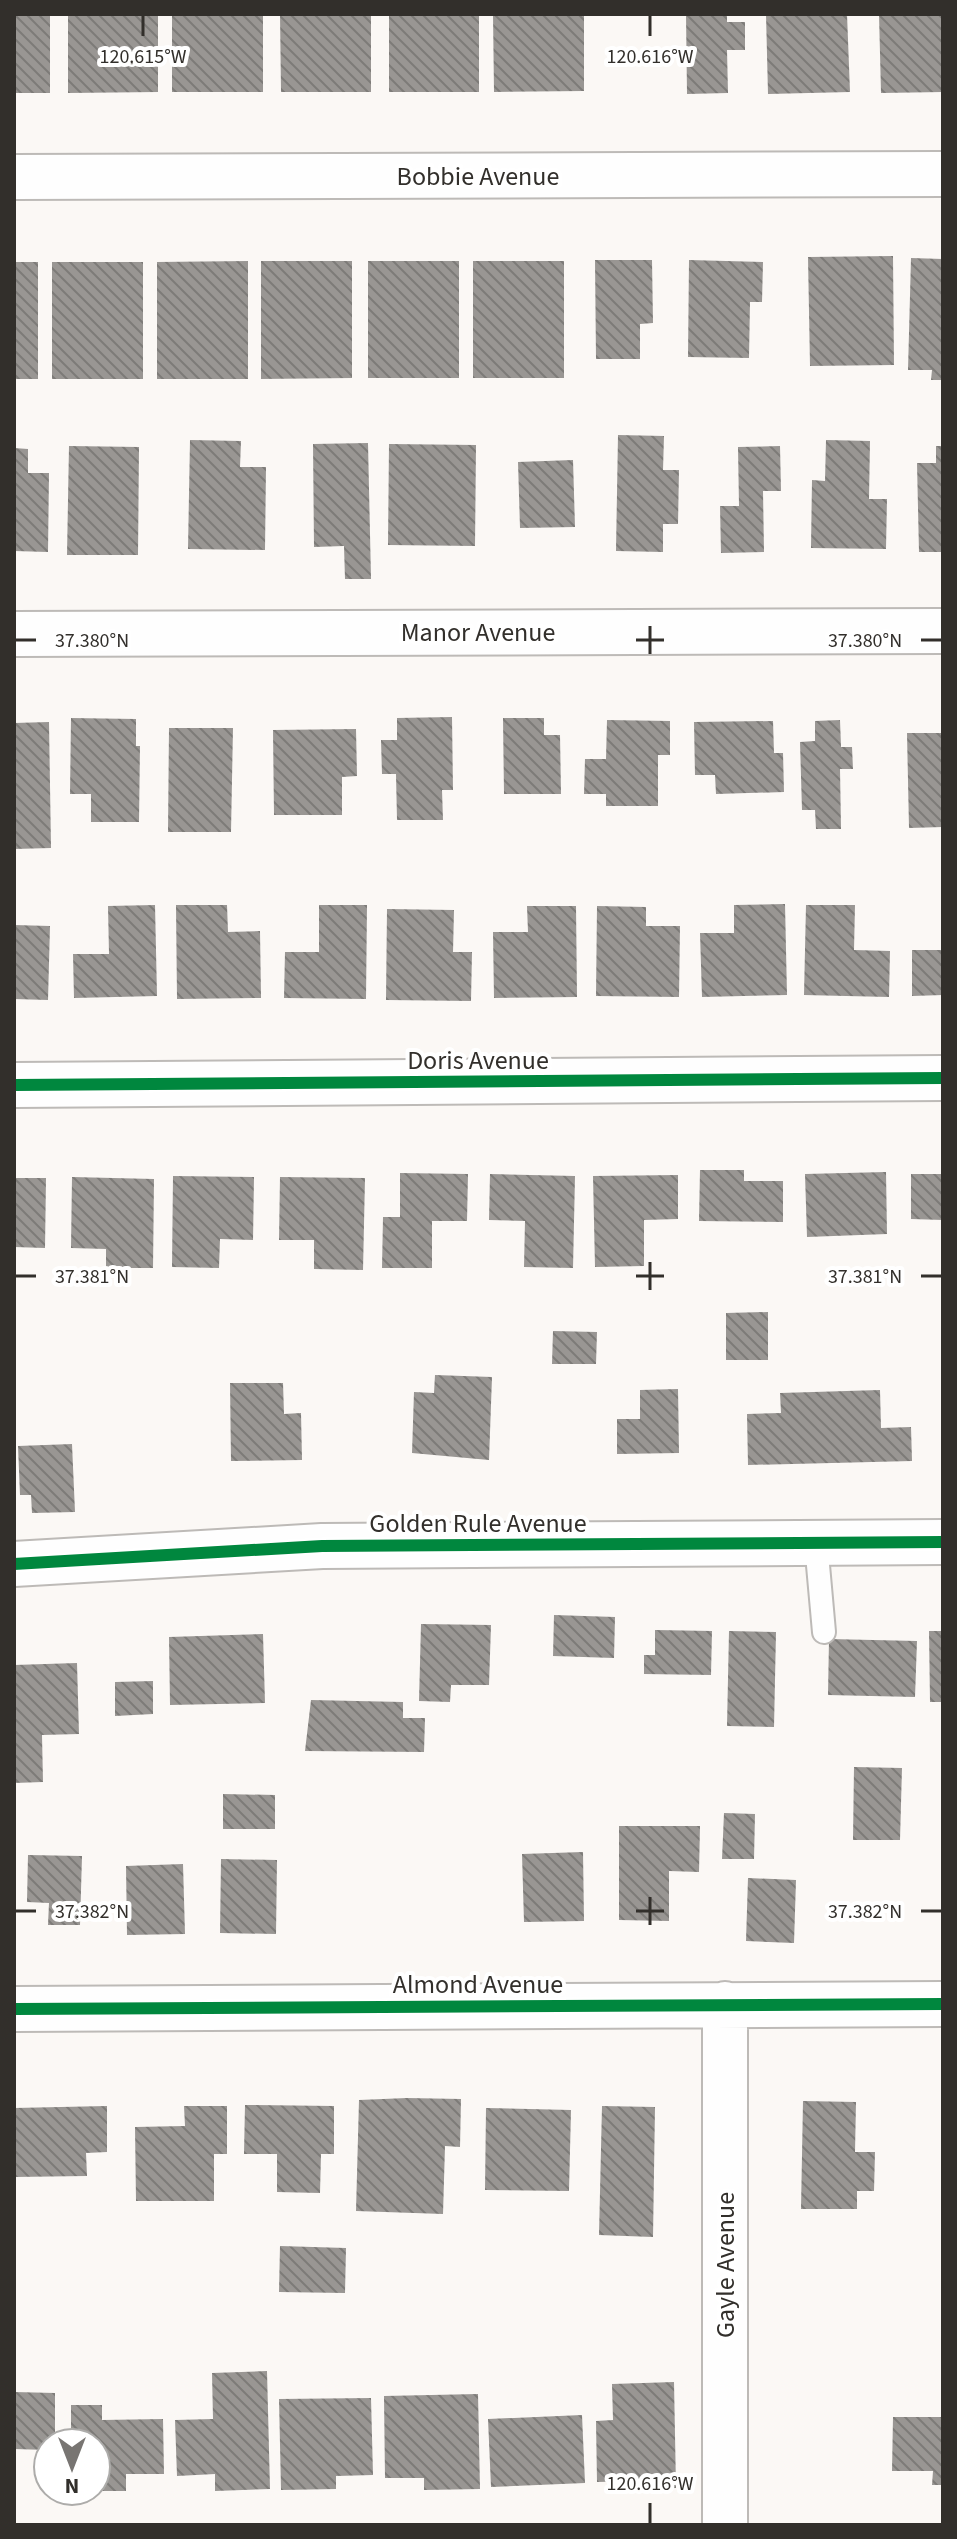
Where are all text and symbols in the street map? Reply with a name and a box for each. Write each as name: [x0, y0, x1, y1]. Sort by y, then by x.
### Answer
text: 120.615°W: [100, 43, 187, 71]
text: 120.616°W: [607, 43, 694, 71]
street label: Bobbie Avenue: [397, 158, 559, 195]
street label: Manor Avenue: [401, 614, 555, 651]
text: 37.380°N: [55, 627, 129, 655]
text: 37.380°N: [828, 627, 902, 655]
street label: Doris Avenue: [407, 1042, 549, 1079]
text: 37.381°N: [55, 1263, 129, 1291]
text: 37.381°N: [828, 1263, 902, 1291]
street label: Golden Rule Avenue: [369, 1505, 587, 1542]
text: 37.382°N: [55, 1898, 129, 1926]
text: 37.382°N: [828, 1898, 902, 1926]
street label: Almond Avenue: [393, 1966, 563, 2003]
street label: Gayle Avenue: [707, 2192, 744, 2338]
north arrow: [32, 2427, 112, 2507]
text: N: [65, 2470, 79, 2502]
text: 120.616°W: [607, 2470, 694, 2498]

